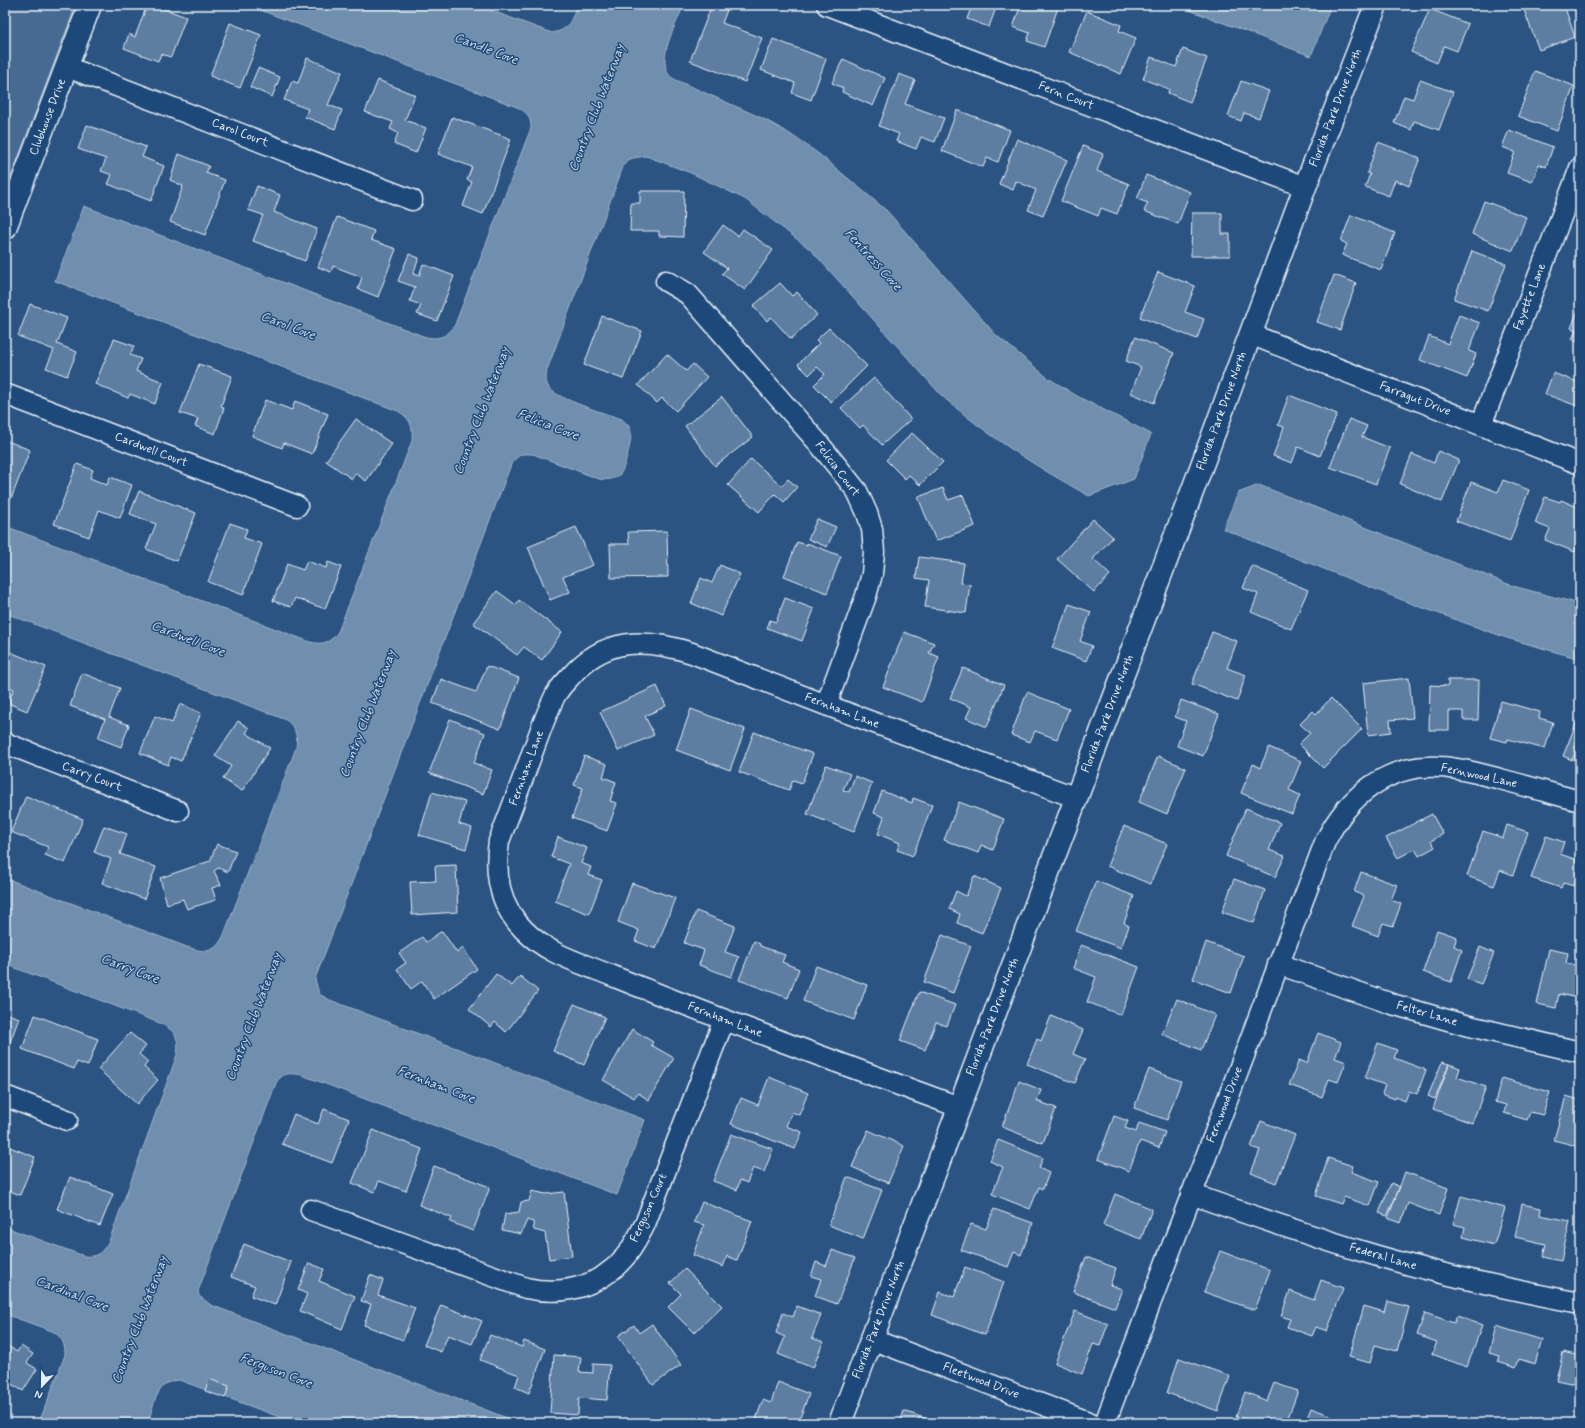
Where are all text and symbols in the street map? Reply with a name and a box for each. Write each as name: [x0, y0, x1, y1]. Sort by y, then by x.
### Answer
water label: Candle Cove: [452, 29, 521, 69]
water label: Country Club Waterway: [565, 41, 629, 174]
street label: Florida Park Drive North: [1306, 47, 1366, 169]
street label: Clubhouse Drive: [26, 76, 70, 158]
street label: Fern Court: [1036, 78, 1096, 114]
street label: Carol Court: [209, 115, 271, 151]
water label: Fentress Cove: [841, 225, 906, 295]
street label: Fayette Lane: [1510, 261, 1550, 333]
water label: Carol Cove: [258, 308, 318, 344]
water label: Country Club Waterway: [450, 344, 514, 477]
street label: Florida Park Drive North: [1193, 349, 1251, 473]
street label: Farragut Drive: [1377, 378, 1453, 420]
water label: Felicia Cove: [515, 405, 582, 445]
street label: Cardwell Court: [112, 429, 190, 471]
street label: Felicia Court: [811, 438, 863, 500]
water label: Cardwell Cove: [149, 617, 228, 661]
water label: Country Club Waterway: [336, 647, 400, 780]
street label: Florida Park Drive North: [1078, 653, 1138, 775]
street label: Fernham Lane: [802, 689, 882, 733]
street label: Fernham Lane: [506, 728, 548, 808]
street label: Carry Court: [59, 758, 125, 796]
street label: Fernwood Lane: [1439, 760, 1519, 792]
water label: Carry Cove: [98, 950, 162, 988]
water label: Country Club Waterway: [222, 950, 286, 1083]
street label: Florida Park Drive North: [963, 956, 1023, 1078]
street label: Fernham Lane: [685, 998, 765, 1042]
street label: Felter Lane: [1394, 998, 1460, 1030]
water label: Fernham Cove: [395, 1062, 478, 1108]
street label: Fernwood Drive: [1203, 1065, 1247, 1145]
street label: Ferguson Court: [627, 1171, 672, 1245]
street label: Federal Lane: [1347, 1240, 1419, 1274]
water label: Country Club Waterway: [108, 1253, 172, 1386]
street label: Florida Park Drive North: [849, 1259, 909, 1381]
water label: Cardinal Cove: [33, 1272, 111, 1316]
water label: Ferguson Cove: [237, 1349, 315, 1394]
street label: Fleetwood Drive: [940, 1359, 1022, 1403]
north arrow: [22, 1366, 62, 1406]
text: N: [33, 1386, 45, 1402]

